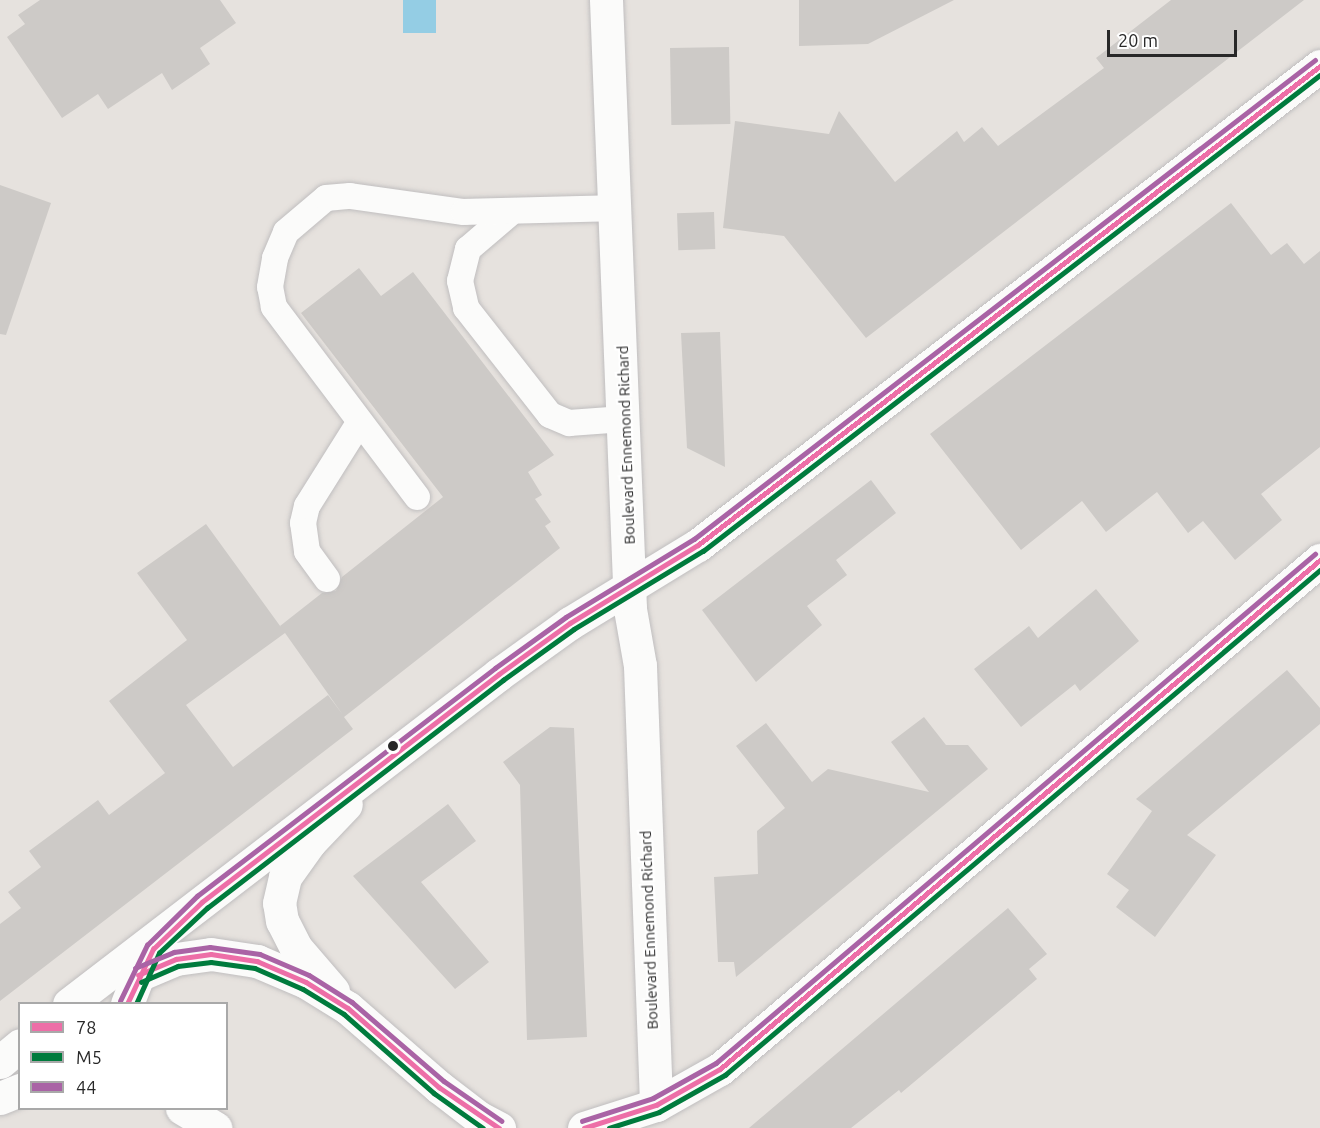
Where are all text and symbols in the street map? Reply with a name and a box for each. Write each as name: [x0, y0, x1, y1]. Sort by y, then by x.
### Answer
scale bar: [1110, 18, 1240, 56]
text: 20 m: [1118, 30, 1158, 50]
street label: Boulevard Ennemond Richard: [614, 345, 638, 545]
unlabelled marker: [387, 740, 399, 752]
street label: Boulevard Ennemond Richard: [637, 830, 661, 1030]
legend: [18, 1002, 228, 1110]
text: 78: [76, 1017, 96, 1037]
text: M5: [76, 1047, 102, 1067]
text: 44: [76, 1077, 96, 1097]

